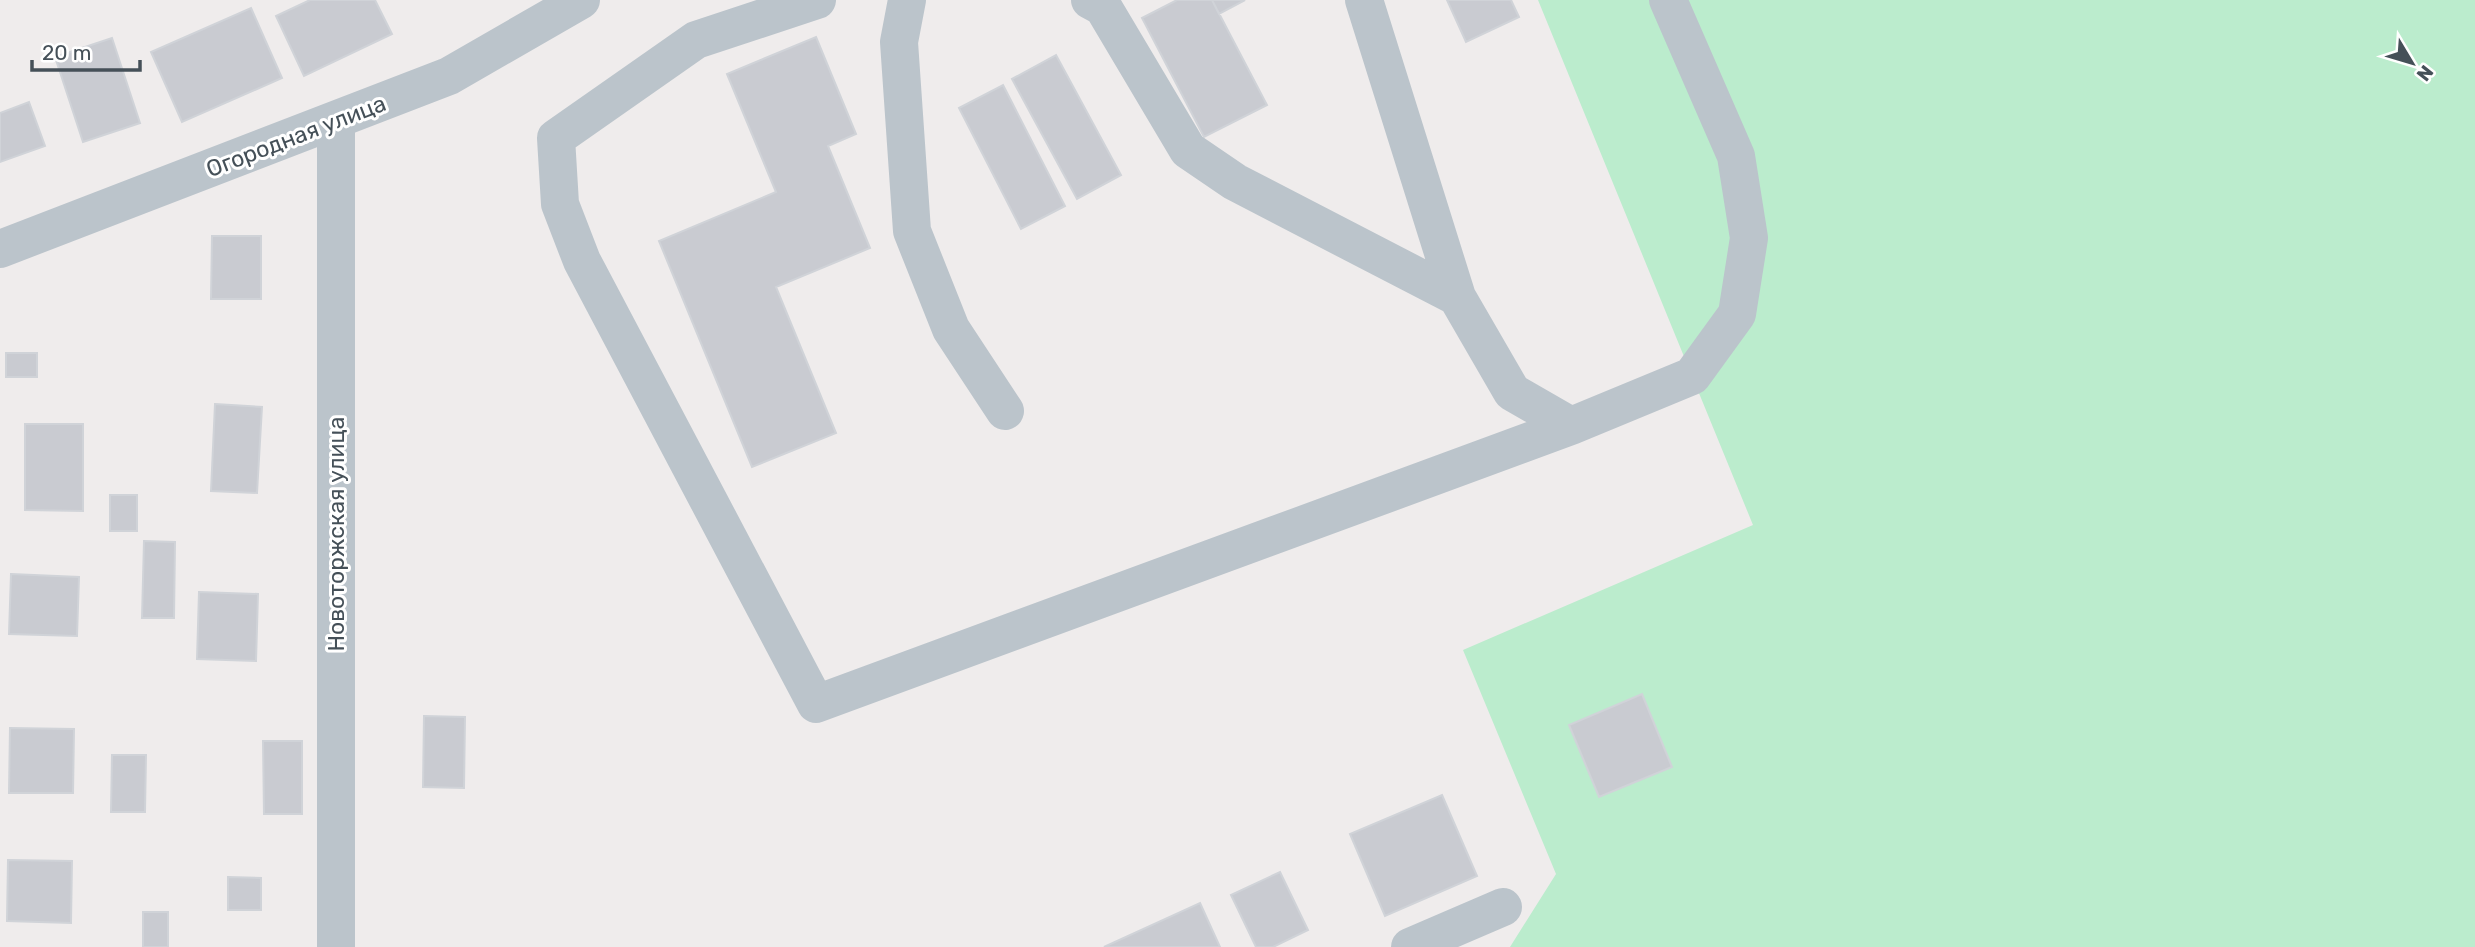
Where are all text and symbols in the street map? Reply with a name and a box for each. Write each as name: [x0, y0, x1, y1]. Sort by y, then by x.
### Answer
scale bar: [32, 28, 140, 72]
north arrow: [2377, 28, 2447, 98]
text: 20 m: [42, 40, 91, 65]
text: N: [2412, 61, 2438, 86]
street label: Огородная улица: [202, 89, 390, 183]
street label: Новоторжская улица: [322, 417, 350, 651]

